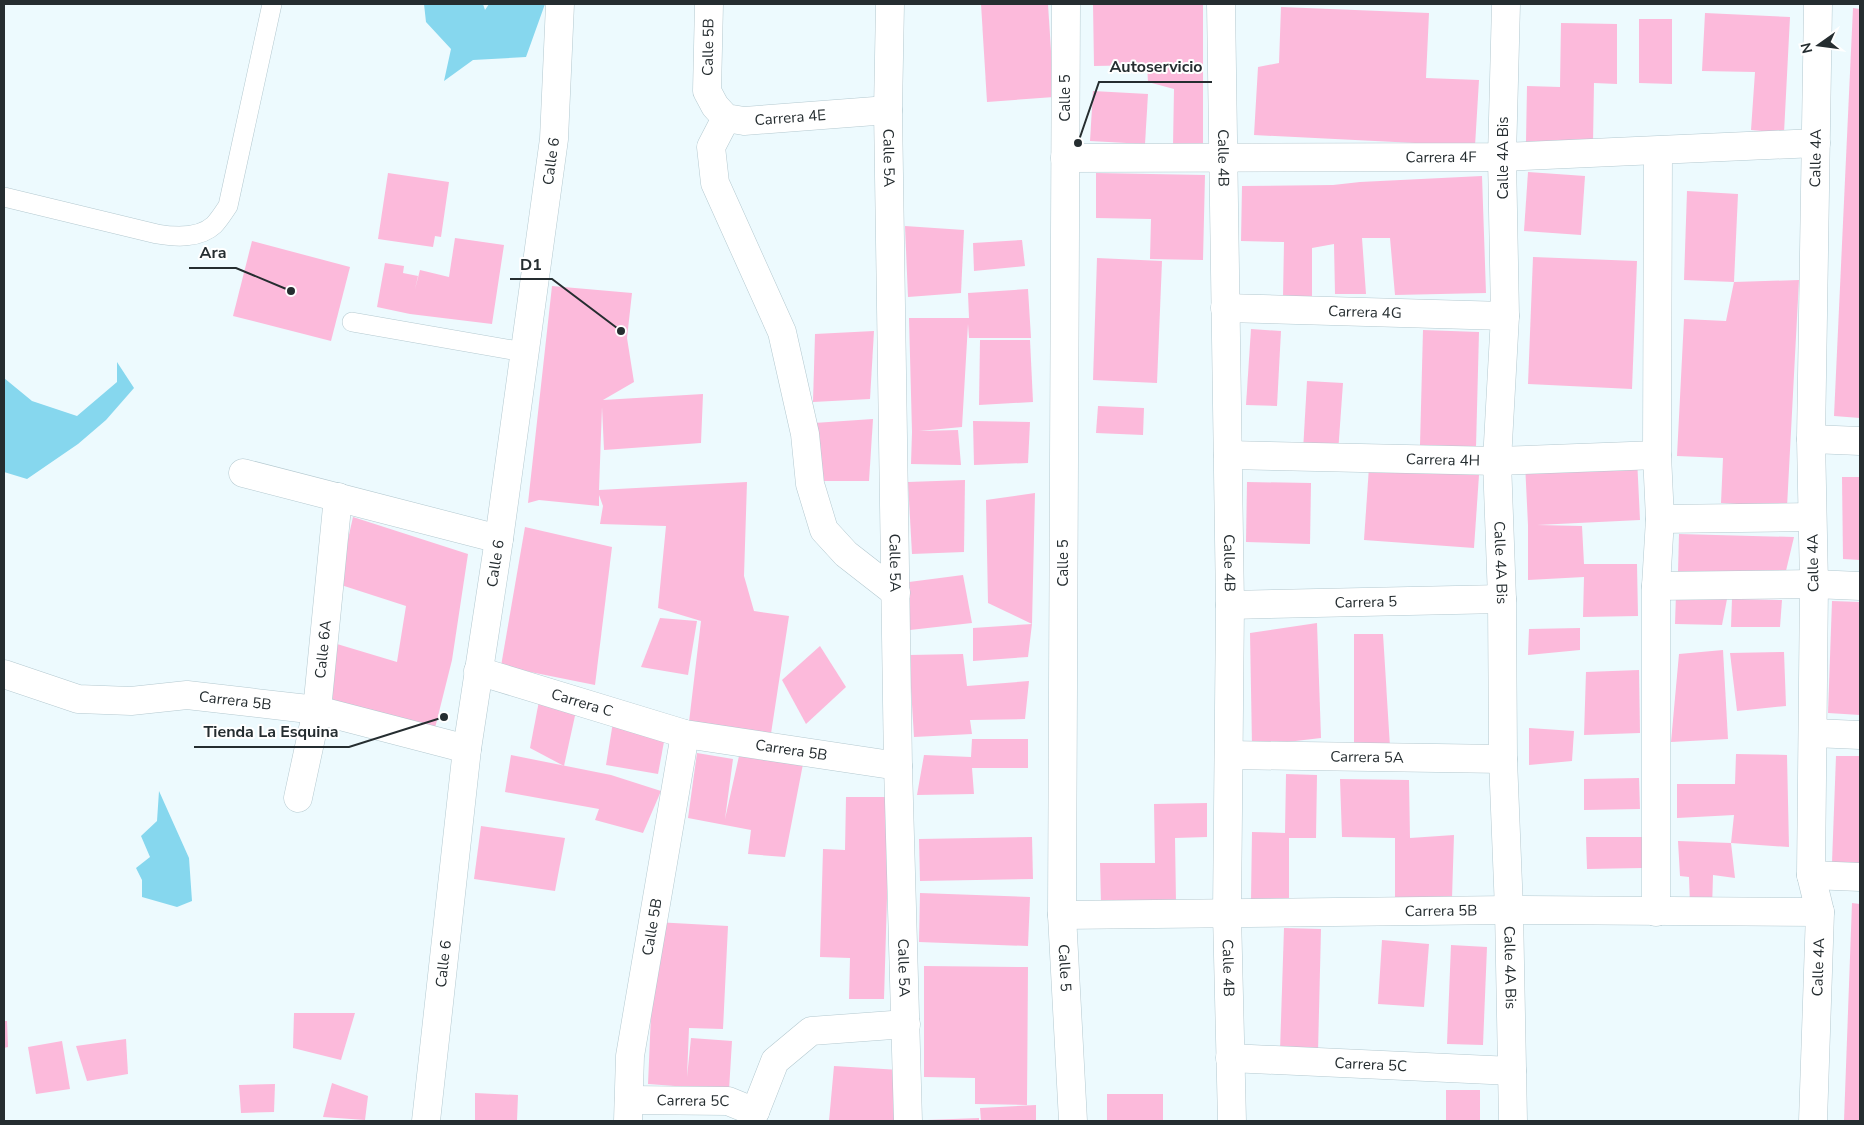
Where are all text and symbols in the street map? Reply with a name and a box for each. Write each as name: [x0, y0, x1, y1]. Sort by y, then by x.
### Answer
street label: Calle 5B: [697, 18, 719, 76]
north arrow: [1794, 20, 1844, 70]
text: N: [1796, 41, 1817, 55]
callout: Autoservicio: [1099, 51, 1212, 82]
text: Autoservicio: [1109, 56, 1203, 78]
street label: Calle 5: [1055, 74, 1075, 122]
street label: Carrera 4E: [754, 105, 827, 130]
street label: Calle 4A Bis: [1493, 116, 1513, 200]
street label: Calle 5A: [878, 129, 899, 187]
street label: Calle 4B: [1213, 129, 1234, 187]
street label: Calle 4A: [1805, 129, 1826, 188]
street label: Calle 6: [538, 136, 564, 186]
street label: Carrera 4F: [1406, 147, 1476, 167]
callout: Ara: [189, 237, 236, 268]
text: Ara: [200, 242, 226, 264]
callout: D1: [510, 248, 552, 279]
text: D1: [520, 254, 542, 276]
street label: Carrera 4G: [1328, 301, 1402, 323]
street label: Carrera 4H: [1406, 449, 1480, 471]
street label: Calle 4A Bis: [1489, 521, 1512, 604]
street label: Calle 5A: [884, 534, 905, 592]
street label: Calle 4B: [1219, 534, 1240, 592]
street label: Calle 4A: [1802, 534, 1824, 592]
street label: Calle 6: [482, 538, 509, 588]
street label: Calle 5: [1053, 539, 1073, 587]
street label: Carrera 5: [1334, 591, 1397, 613]
street label: Calle 6A: [310, 619, 336, 679]
street label: Carrera C: [549, 684, 616, 722]
street label: Carrera 5B: [198, 686, 272, 715]
callout: Tienda La Esquina: [194, 716, 349, 747]
text: Tienda La Esquina: [203, 721, 339, 743]
street label: Carrera 5B: [754, 735, 829, 765]
street label: Carrera 5A: [1330, 746, 1404, 768]
street label: Calle 5B: [637, 897, 667, 957]
street label: Carrera 5B: [1405, 900, 1477, 921]
street label: Calle 4A Bis: [1499, 926, 1521, 1009]
street label: Calle 4A: [1807, 937, 1829, 997]
street label: Calle 5A: [893, 938, 915, 997]
street label: Calle 6: [431, 939, 456, 989]
street label: Calle 4B: [1218, 939, 1239, 997]
street label: Calle 5: [1054, 944, 1076, 992]
street label: Carrera 5C: [1334, 1053, 1408, 1076]
street label: Carrera 5C: [657, 1090, 729, 1111]

